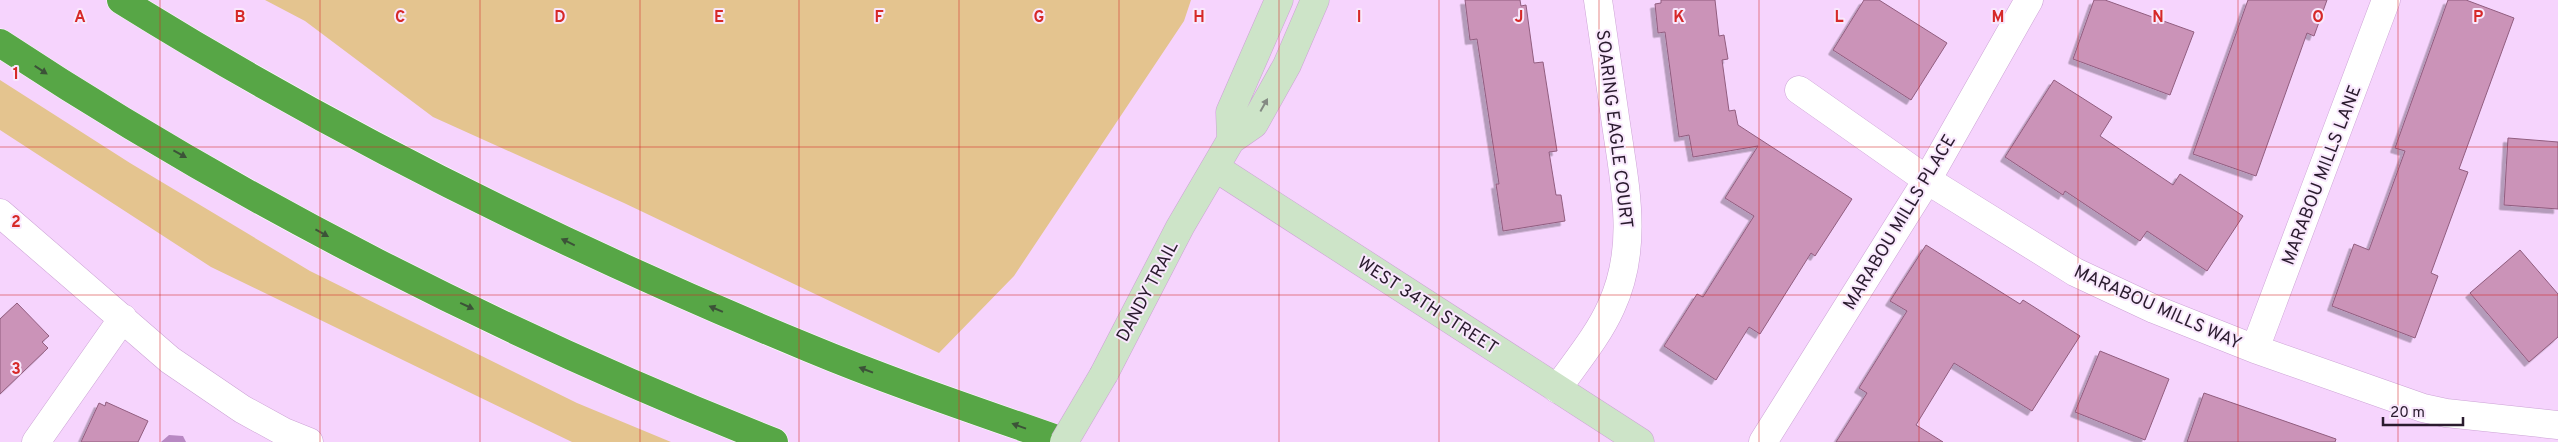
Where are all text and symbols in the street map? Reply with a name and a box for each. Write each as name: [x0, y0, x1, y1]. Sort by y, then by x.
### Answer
text: A: [74, 8, 86, 28]
text: B: [234, 8, 246, 28]
text: C: [395, 8, 405, 28]
text: D: [554, 8, 566, 28]
text: E: [714, 8, 724, 28]
text: F: [874, 8, 884, 28]
text: G: [1034, 8, 1044, 28]
text: H: [1193, 8, 1205, 28]
text: I: [1357, 8, 1361, 28]
text: J: [1515, 8, 1523, 28]
text: K: [1673, 8, 1685, 28]
text: L: [1834, 8, 1844, 28]
text: M: [1992, 8, 2004, 28]
text: N: [2152, 8, 2164, 28]
text: O: [2312, 8, 2324, 28]
text: P: [2473, 8, 2483, 28]
street label: SOARING EAGLE COURT: [1590, 29, 1637, 230]
text: 1: [13, 65, 19, 85]
one-way arrow: [34, 65, 47, 75]
street label: MARABOU MILLS LANE: [2277, 82, 2367, 269]
one-way arrow: [1260, 98, 1268, 113]
street label: MARABOU MILLS PLACE: [1839, 131, 1962, 315]
one-way arrow: [173, 149, 187, 158]
text: 2: [11, 213, 21, 233]
one-way arrow: [315, 228, 329, 237]
street label: DANDY TRAIL: [1112, 237, 1184, 346]
one-way arrow: [561, 238, 575, 246]
street label: WEST 34TH STREET: [1352, 252, 1502, 360]
street label: MARABOU MILLS WAY: [2070, 261, 2245, 356]
one-way arrow: [460, 303, 474, 311]
one-way arrow: [709, 304, 723, 312]
text: 3: [11, 360, 21, 380]
one-way arrow: [859, 366, 874, 374]
scale bar: [2383, 394, 2463, 426]
text: 20 m: [2390, 404, 2425, 423]
one-way arrow: [1012, 422, 1027, 429]

